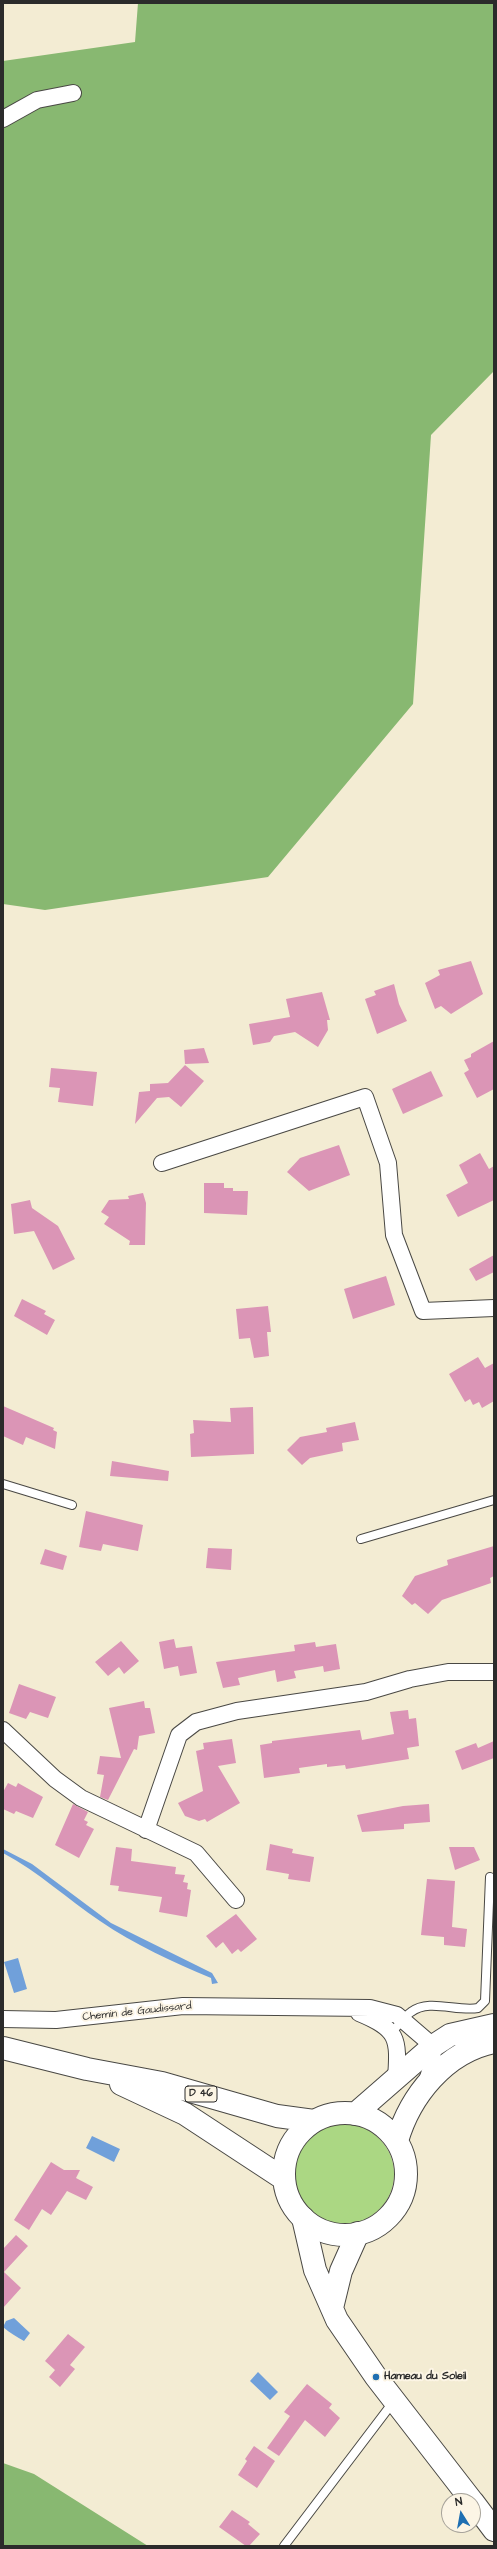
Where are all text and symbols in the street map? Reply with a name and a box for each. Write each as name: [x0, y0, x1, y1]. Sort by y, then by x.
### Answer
street label: Chemin de Gaudissard: [82, 2000, 192, 2024]
road number: D 46: [185, 2086, 217, 2102]
place label: Hameau du Soleil: [384, 2370, 466, 2384]
marker: Hameau du Soleil: [371, 2372, 381, 2382]
north arrow: [441, 2493, 481, 2533]
text: N: [454, 2494, 464, 2510]

